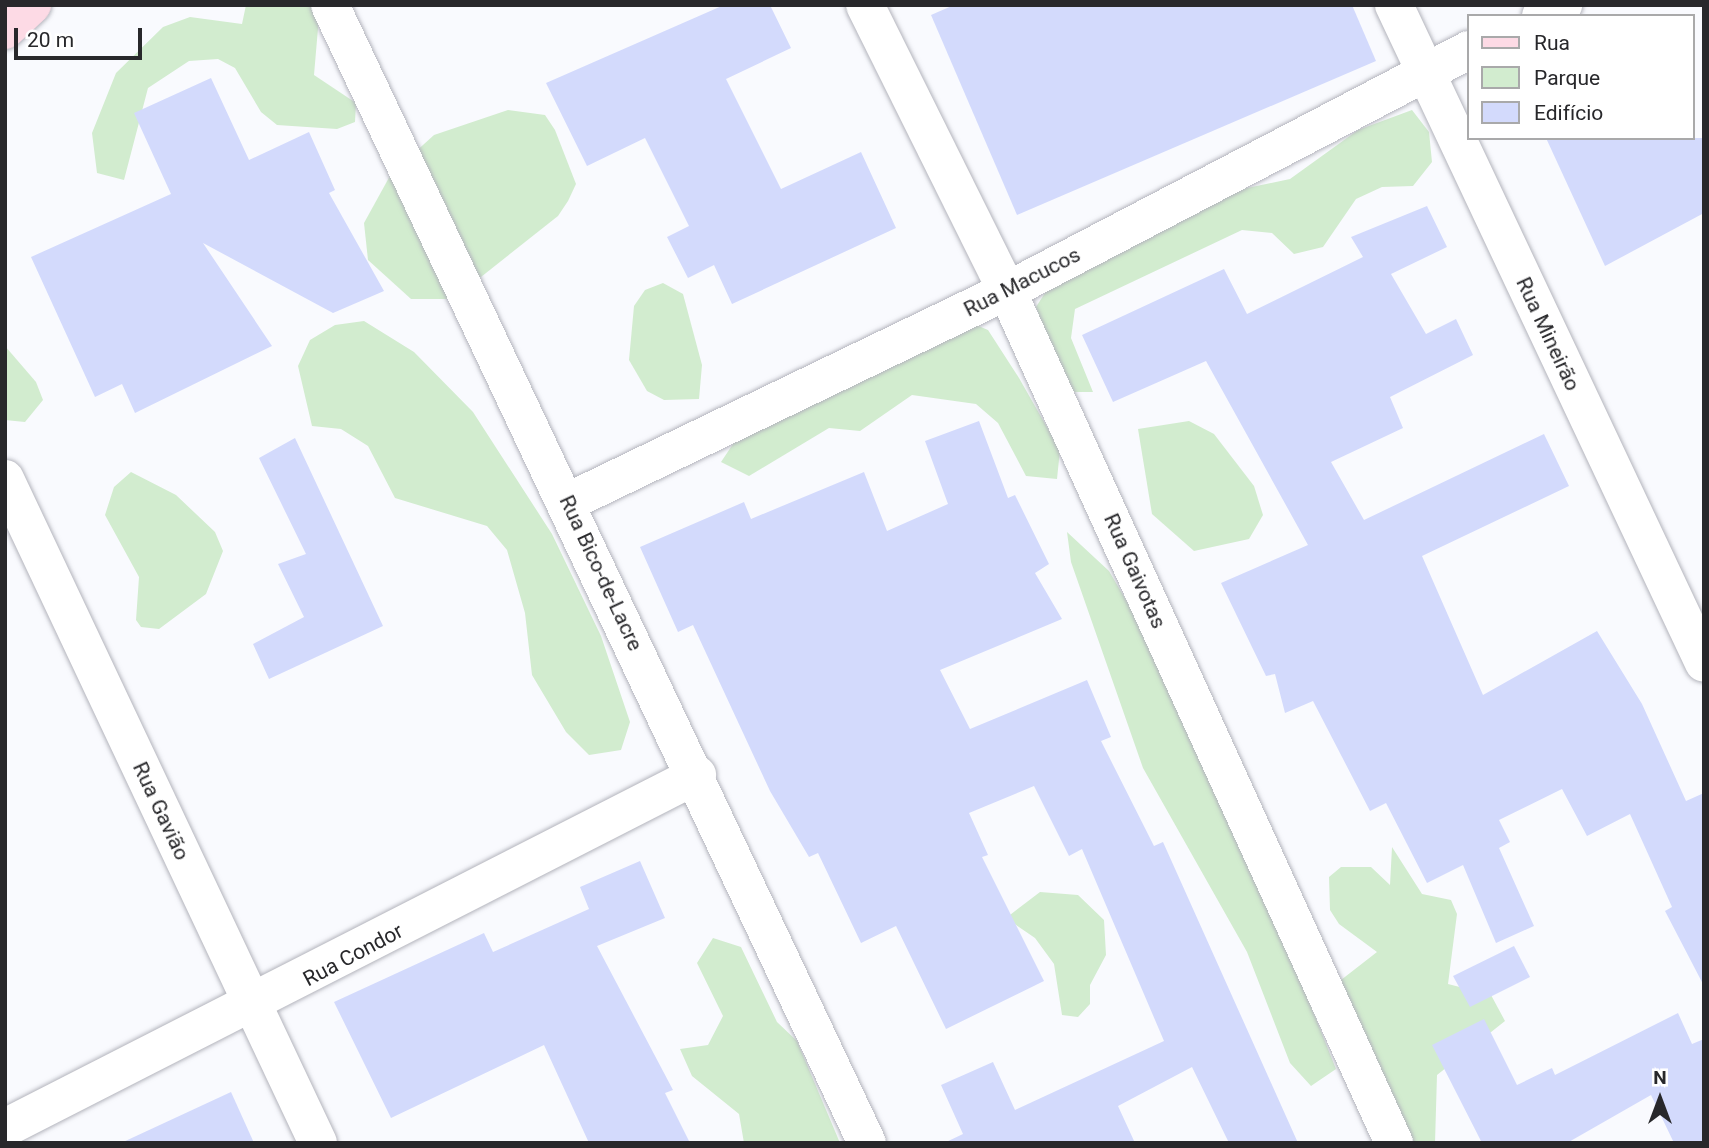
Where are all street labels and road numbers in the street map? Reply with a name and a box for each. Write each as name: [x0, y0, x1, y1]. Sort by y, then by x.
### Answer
street label: Rua Macucos: [960, 242, 1084, 322]
street label: Rua Mineirão: [1511, 273, 1585, 395]
street label: Rua Bico-de-Lacre: [554, 491, 648, 655]
street label: Rua Gaivotas: [1098, 510, 1172, 632]
street label: Rua Gavião: [127, 758, 195, 864]
street label: Rua Condor: [299, 918, 407, 992]

